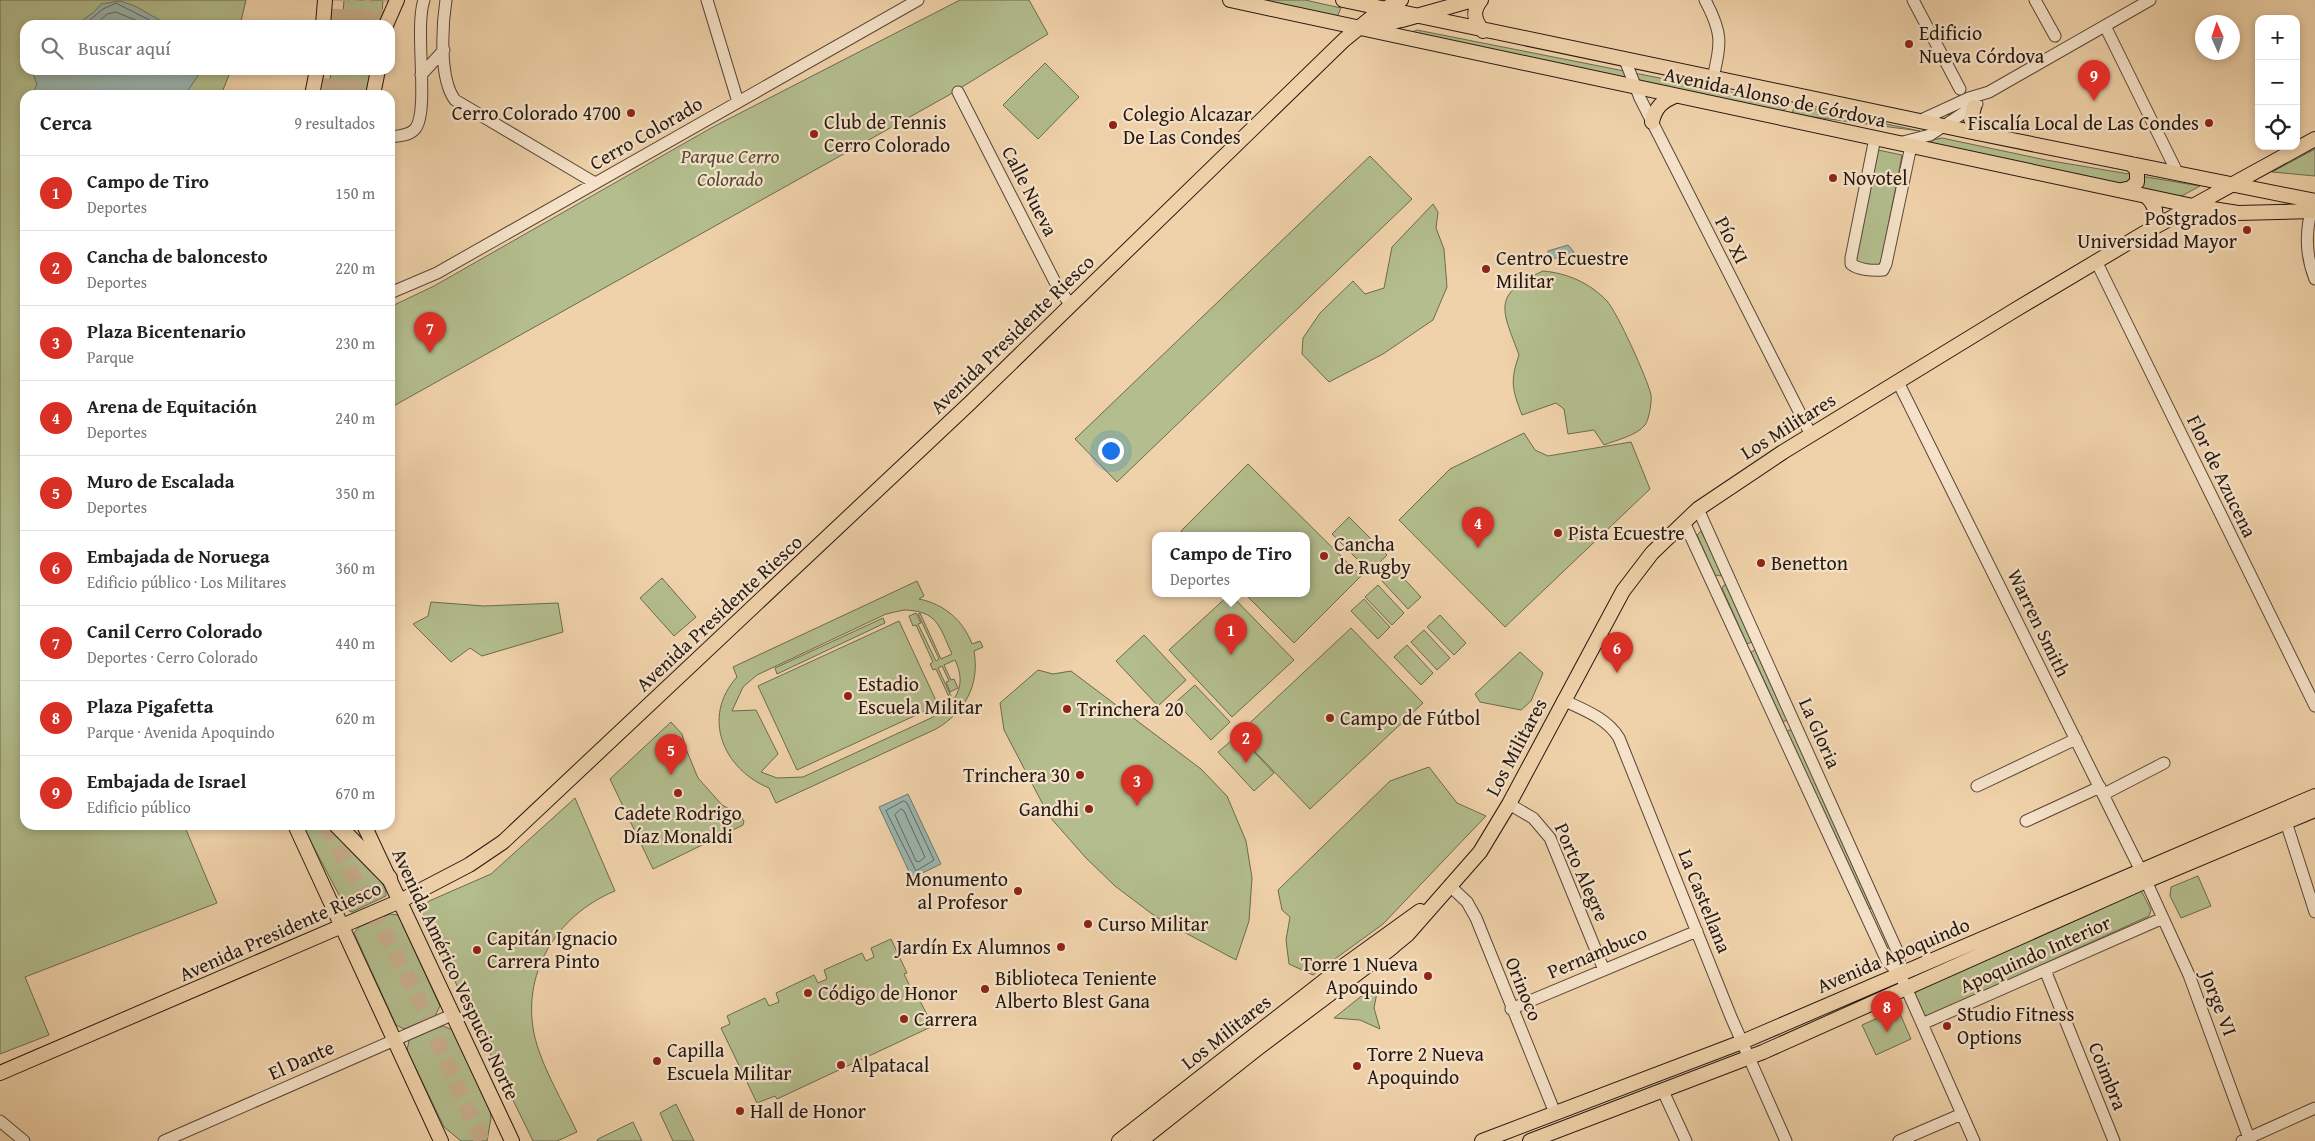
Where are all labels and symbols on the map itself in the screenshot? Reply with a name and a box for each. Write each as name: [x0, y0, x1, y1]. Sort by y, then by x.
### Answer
north arrow: [2195, 15, 2240, 60]
place label: Edificio Nueva Córdova: [1919, 18, 2045, 70]
marker: Edificio Nueva Córdova: [1903, 38, 1915, 50]
street label: Avenida Alonso de Córdova: [1661, 59, 1889, 134]
pin: 9: [2078, 60, 2110, 101]
street label: Cerro Colorado: [584, 88, 708, 177]
place label: Cerro Colorado 4700: [452, 98, 621, 127]
place label: Colegio Alcazar De Las Condes: [1123, 99, 1252, 151]
marker: Cerro Colorado 4700: [625, 107, 637, 119]
place label: Club de Tennis Cerro Colorado: [824, 107, 950, 159]
place label: Fiscalía Local de Las Condes: [1968, 108, 2199, 137]
marker: Fiscalía Local de Las Condes: [2203, 117, 2215, 129]
marker: Colegio Alcazar De Las Condes: [1107, 119, 1119, 131]
marker: Club de Tennis Cerro Colorado: [808, 128, 820, 140]
park label: Parque Cerro Colorado: [680, 141, 780, 193]
street label: Calle Nueva: [995, 141, 1066, 241]
place label: Novotel: [1843, 163, 1908, 192]
marker: Novotel: [1827, 172, 1839, 184]
place label: Postgrados Universidad Mayor: [2077, 203, 2237, 255]
street label: Pío XI: [1708, 211, 1757, 268]
marker: Postgrados Universidad Mayor: [2241, 224, 2253, 236]
place label: Centro Ecuestre Militar: [1496, 243, 1629, 295]
street label: Avenida Presidente Riesco: [923, 247, 1100, 420]
marker: Centro Ecuestre Militar: [1480, 263, 1492, 275]
pin: 7: [414, 312, 446, 353]
street label: Los Militares: [1735, 385, 1841, 466]
street label: Flor de Azucena: [2180, 410, 2265, 543]
your location: [1098, 438, 1124, 464]
pin: 4: [1462, 507, 1494, 548]
place label: Pista Ecuestre: [1568, 518, 1685, 547]
street label: Avenida Presidente Riesco: [629, 527, 809, 698]
marker: Pista Ecuestre: [1552, 527, 1564, 539]
place label: Cancha de Rugby: [1334, 529, 1411, 581]
place label: Benetton: [1771, 548, 1848, 577]
marker: Cancha de Rugby: [1318, 550, 1330, 562]
marker: Benetton: [1755, 557, 1767, 569]
street label: Warren Smith: [2001, 564, 2078, 682]
pin: 1: [1215, 614, 1247, 655]
pin: 6: [1601, 632, 1633, 673]
place label: Estadio Escuela Militar: [858, 669, 983, 721]
marker: Estadio Escuela Militar: [842, 690, 854, 702]
street label: Los Militares: [1478, 693, 1554, 801]
street label: La Gloria: [1792, 693, 1849, 773]
place label: Trinchera 20: [1077, 694, 1184, 723]
marker: Trinchera 20: [1061, 703, 1073, 715]
place label: Campo de Fútbol: [1340, 703, 1481, 732]
marker: Campo de Fútbol: [1324, 712, 1336, 724]
pin: 2: [1230, 722, 1262, 763]
pin: 5: [655, 734, 687, 775]
place label: Trinchera 30: [963, 760, 1070, 789]
pin: 3: [1121, 765, 1153, 806]
marker: Trinchera 30: [1074, 769, 1086, 781]
marker: Cadete Rodrigo Díaz Monaldi: [672, 787, 684, 799]
place label: Gandhi: [1019, 794, 1079, 823]
place label: Cadete Rodrigo Díaz Monaldi: [614, 798, 742, 850]
marker: Gandhi: [1083, 803, 1095, 815]
street label: Porto Alegre: [1548, 818, 1617, 926]
street label: Avenida Américo Vespucio Norte: [385, 843, 528, 1104]
street label: La Castellana: [1671, 845, 1740, 958]
place label: Monumento al Profesor: [905, 864, 1008, 916]
street label: Avenida Presidente Riesco: [174, 873, 386, 988]
marker: Monumento al Profesor: [1012, 885, 1024, 897]
street label: Apoquindo Interior: [1955, 907, 2115, 1000]
place label: Curso Militar: [1098, 909, 1208, 938]
street label: Avenida Apoquindo: [1812, 909, 1974, 1000]
marker: Curso Militar: [1082, 918, 1094, 930]
street label: Pernambuco: [1543, 918, 1651, 986]
place label: Capitán Ignacio Carrera Pinto: [487, 923, 617, 975]
place label: Jardín Ex Alumnos: [893, 932, 1051, 961]
marker: Jardín Ex Alumnos: [1055, 941, 1067, 953]
marker: Capitán Ignacio Carrera Pinto: [471, 944, 483, 956]
place label: Torre 1 Nueva Apoquindo: [1301, 949, 1419, 1001]
street label: Orinoco: [1499, 953, 1550, 1025]
place label: Biblioteca Teniente Alberto Blest Gana: [995, 963, 1157, 1015]
street label: Jorge VI: [2193, 963, 2245, 1040]
marker: Torre 1 Nueva Apoquindo: [1422, 970, 1434, 982]
place label: Código de Honor: [818, 978, 958, 1007]
marker: Biblioteca Teniente Alberto Blest Gana: [979, 983, 991, 995]
marker: Código de Honor: [802, 987, 814, 999]
street label: Los Militares: [1174, 987, 1277, 1076]
pin: 8: [1871, 991, 1903, 1032]
place label: Studio Fitness Options: [1957, 999, 2075, 1051]
place label: Carrera: [914, 1004, 978, 1033]
marker: Carrera: [898, 1013, 910, 1025]
marker: Studio Fitness Options: [1941, 1020, 1953, 1032]
street label: El Dante: [263, 1032, 338, 1087]
place label: Capilla Escuela Militar: [667, 1035, 792, 1087]
street label: Coimbra: [2082, 1038, 2135, 1115]
place label: Torre 2 Nueva Apoquindo: [1367, 1039, 1484, 1091]
place label: Alpatacal: [851, 1050, 930, 1079]
marker: Capilla Escuela Militar: [651, 1055, 663, 1067]
marker: Alpatacal: [835, 1059, 847, 1071]
marker: Torre 2 Nueva Apoquindo: [1351, 1060, 1363, 1072]
place label: Hall de Honor: [750, 1096, 866, 1125]
marker: Hall de Honor: [734, 1105, 746, 1117]

